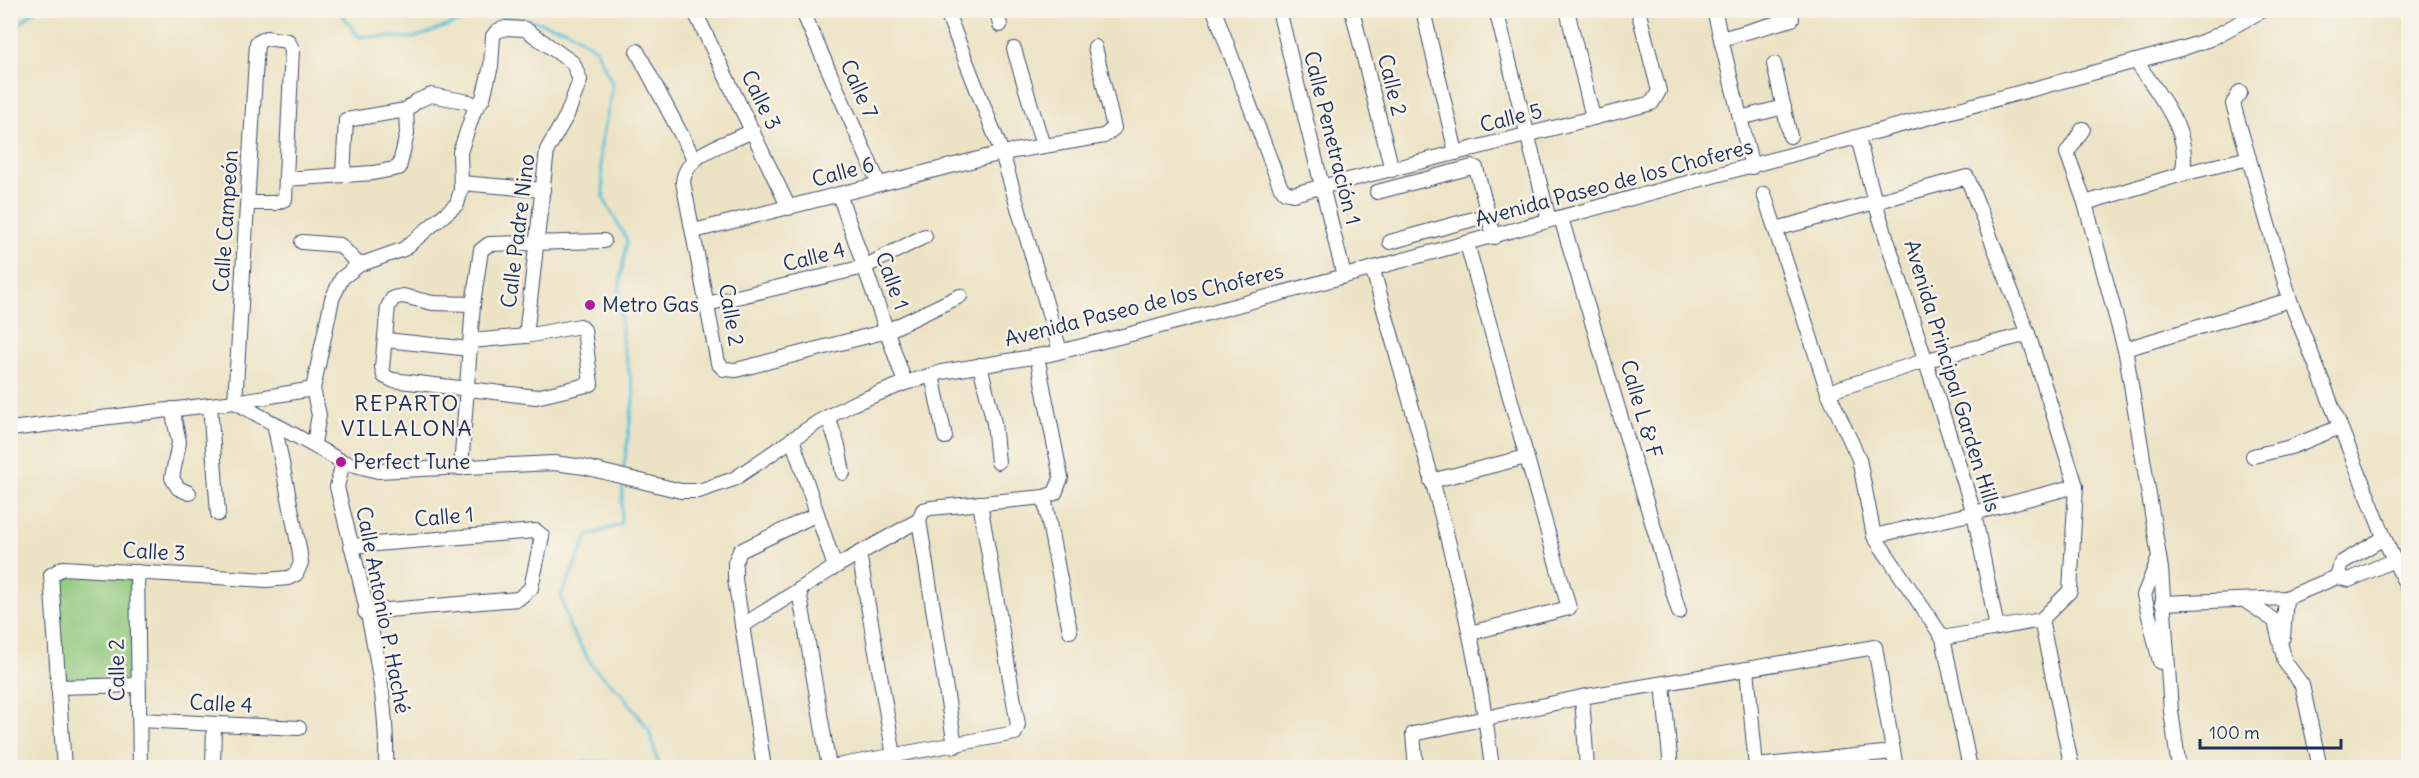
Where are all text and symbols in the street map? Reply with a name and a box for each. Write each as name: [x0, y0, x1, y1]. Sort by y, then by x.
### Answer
street label: Calle Penetración 1: [1298, 48, 1367, 227]
street label: Calle 2: [1372, 51, 1413, 119]
street label: Calle 7: [835, 55, 884, 122]
street label: Calle 3: [735, 65, 787, 134]
street label: Calle 5: [1477, 97, 1545, 138]
street label: Avenida Paseo de los Choferes: [1472, 132, 1756, 233]
street label: Calle Campeón: [207, 149, 244, 293]
street label: Calle 6: [809, 150, 877, 193]
street label: Calle Padre Nino: [495, 152, 540, 310]
street label: Calle 4: [780, 236, 848, 277]
street label: Avenida Principal Garden Hills: [1898, 237, 2007, 515]
street label: Calle 1: [870, 248, 915, 313]
street label: Avenida Paseo de los Choferes: [1002, 257, 1286, 352]
street label: Calle 2: [713, 282, 750, 348]
place label: Metro Gas: [602, 291, 699, 318]
marker: Metro Gas: [583, 298, 597, 312]
street label: Calle L & F: [1615, 357, 1668, 461]
district label: REPARTO VILLALONA: [341, 389, 473, 442]
place label: Perfect Tune: [353, 448, 470, 475]
marker: Perfect Tune: [334, 455, 348, 469]
street label: Calle 1: [413, 500, 475, 533]
street label: Calle Antonio P. Haché: [350, 504, 417, 716]
street label: Calle 3: [122, 536, 186, 567]
street label: Calle 2: [102, 638, 131, 702]
street label: Calle 4: [189, 688, 253, 719]
scale bar: [2200, 712, 2341, 750]
text: 100 m: [2209, 721, 2260, 744]

